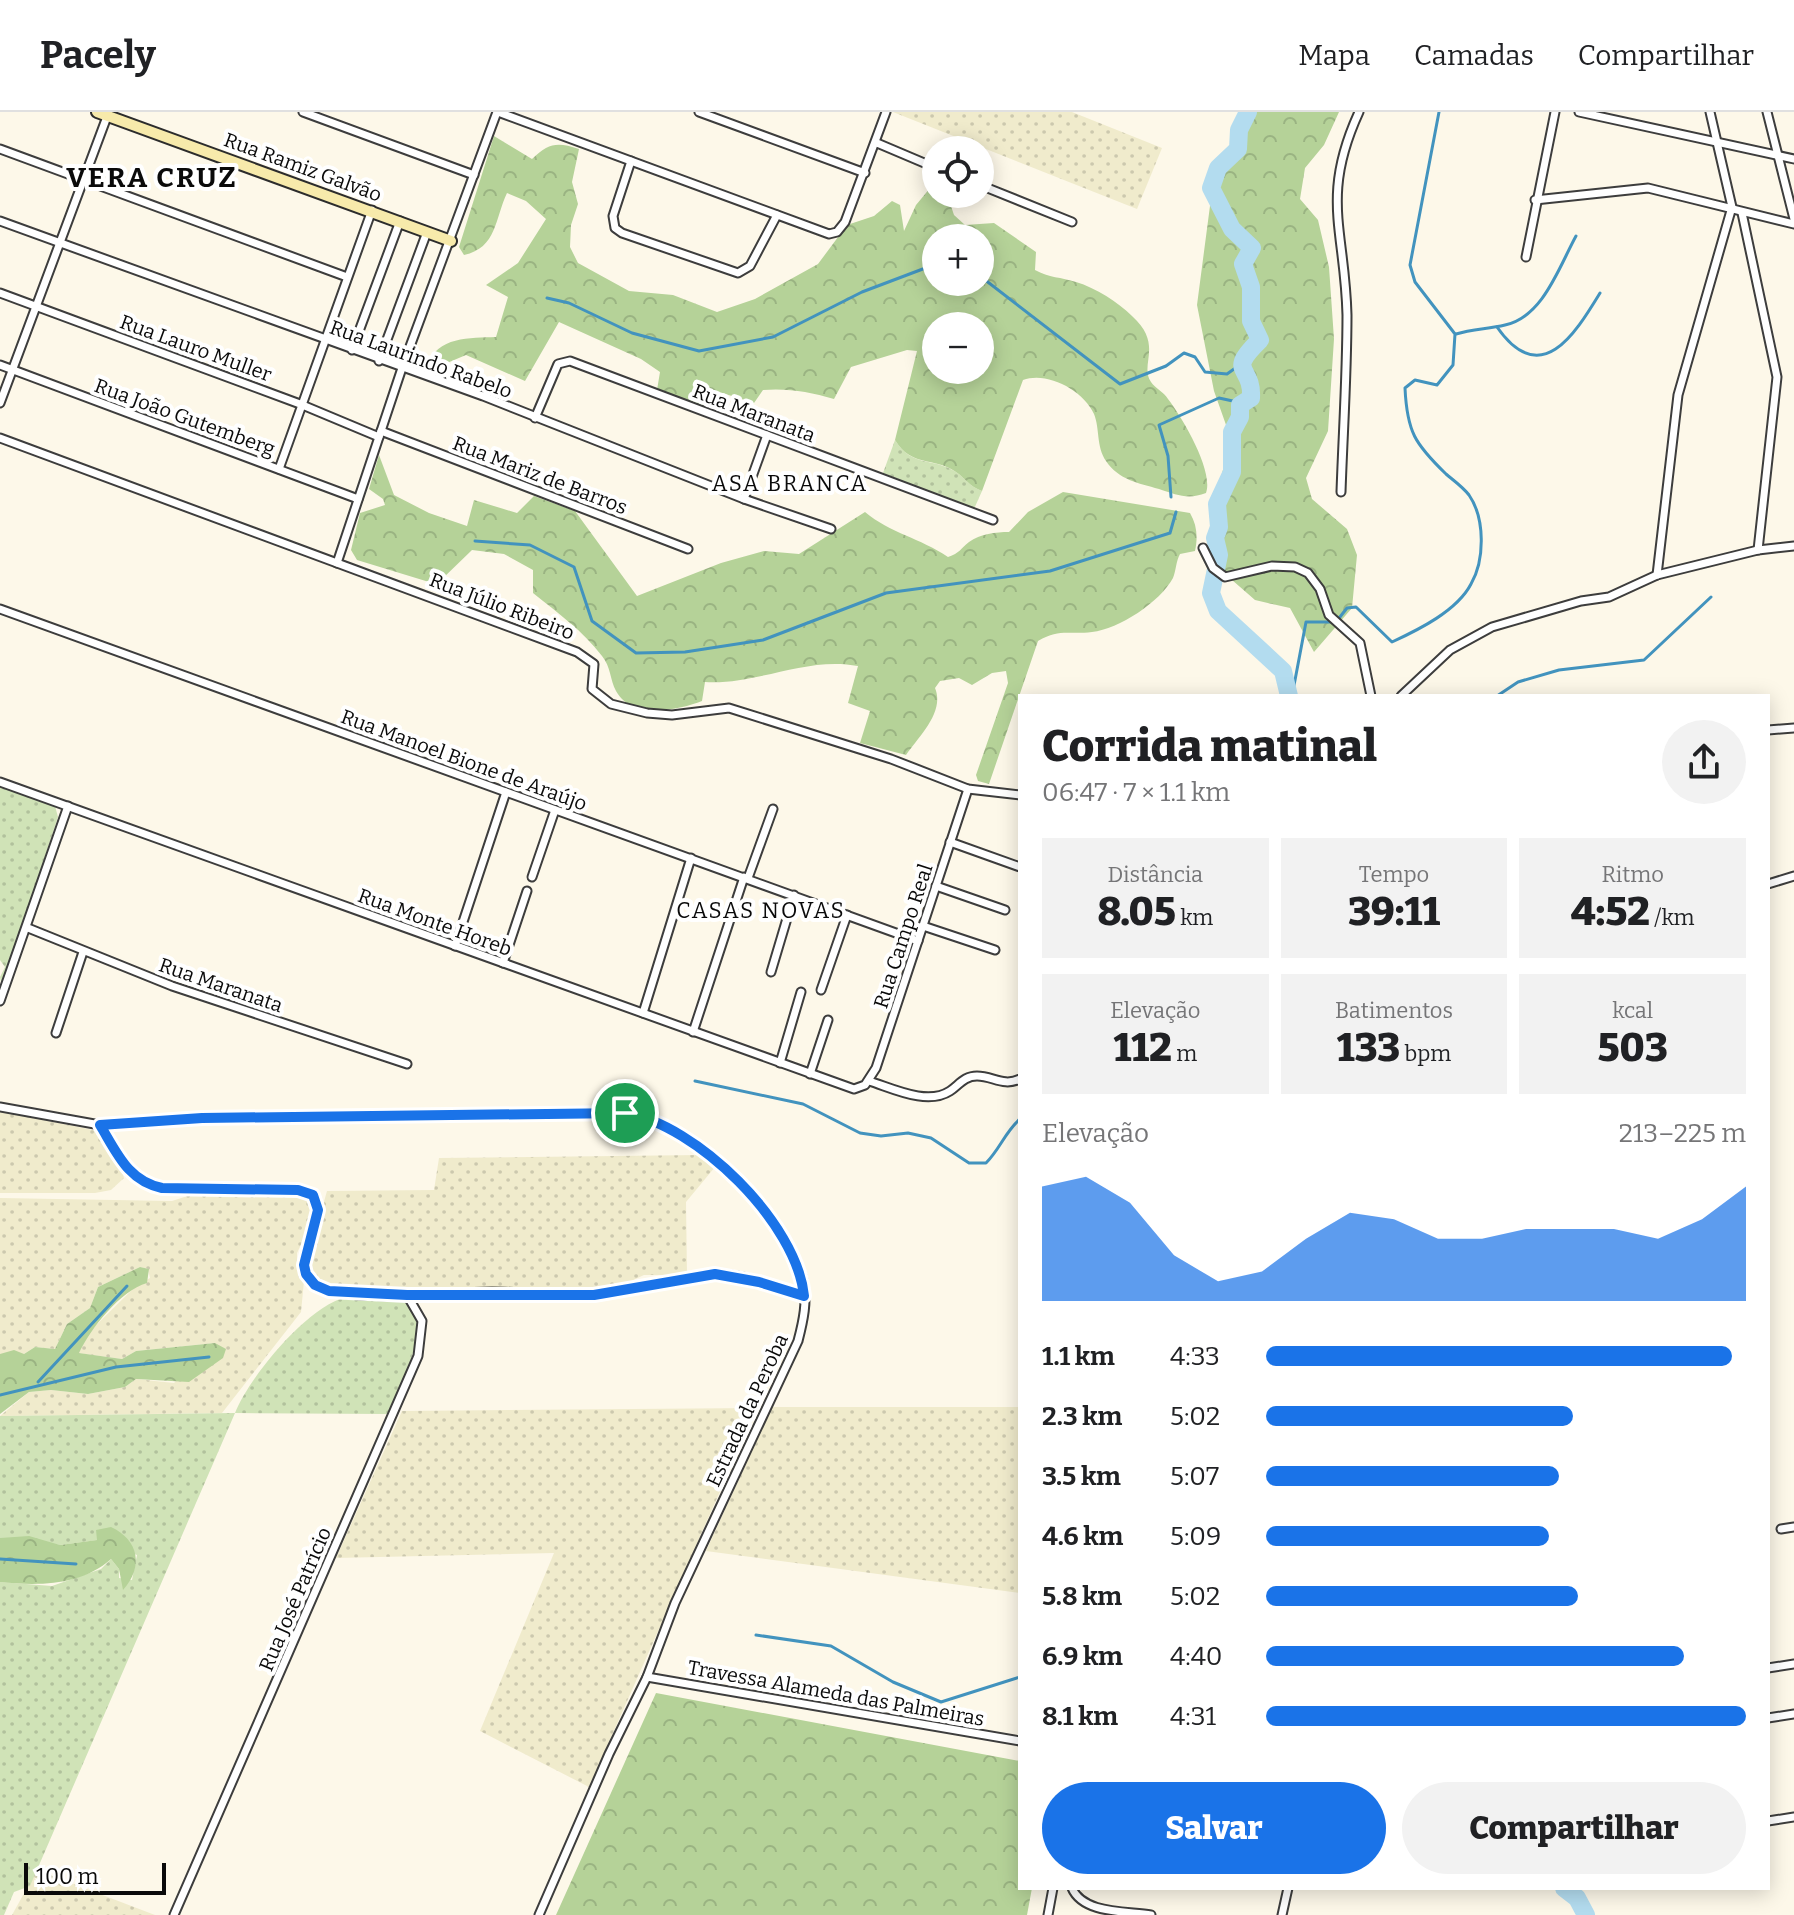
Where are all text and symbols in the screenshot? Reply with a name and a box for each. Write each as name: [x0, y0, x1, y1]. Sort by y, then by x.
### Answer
text: Pacely: [40, 32, 156, 78]
text: Mapa: [1298, 39, 1370, 72]
text: Camadas: [1414, 39, 1534, 72]
text: Compartilhar: [1578, 39, 1754, 72]
street label: Rua Ramiz Galvão: [221, 127, 385, 207]
map controls: [922, 136, 994, 384]
button: locate: [922, 136, 994, 208]
district label: VERA CRUZ: [66, 161, 238, 194]
button: +: [922, 224, 994, 296]
street label: Rua Lauro Muller: [117, 309, 275, 387]
button: −: [922, 312, 994, 384]
street label: Rua Laurindo Rabelo: [326, 315, 516, 403]
street label: Rua João Gutemberg: [91, 373, 279, 461]
street label: Rua Maranata: [689, 379, 819, 447]
street label: Rua Mariz de Barros: [449, 431, 631, 519]
district label: ASA BRANCA: [712, 470, 868, 497]
street label: Rua Júlio Ribeiro: [426, 567, 578, 645]
street label: Rua Manoel Bione de Araújo: [337, 704, 590, 817]
text: Corrida matinal: [1042, 720, 1377, 773]
button: share: [1662, 720, 1746, 804]
text: 06:47 · 7 × 1.1 km: [1042, 777, 1230, 808]
street label: Rua Campo Real: [868, 861, 938, 1011]
text: Distância: [1108, 861, 1203, 888]
text: Tempo: [1359, 861, 1429, 888]
text: Ritmo: [1601, 861, 1664, 888]
street label: Rua Monte Horeb: [355, 883, 515, 961]
text: 8.05: [1097, 888, 1176, 936]
text: 39:11: [1348, 888, 1440, 936]
text: 4:52: [1571, 888, 1650, 936]
district label: CASAS NOVAS: [676, 897, 846, 924]
text: km: [1176, 904, 1213, 931]
text: /km: [1650, 904, 1695, 931]
street label: Rua Maranata: [156, 953, 286, 1017]
text: Elevação: [1110, 997, 1201, 1024]
text: Batimentos: [1335, 997, 1453, 1024]
text: kcal: [1612, 997, 1653, 1024]
text: 112: [1113, 1024, 1172, 1072]
text: 133: [1337, 1024, 1400, 1072]
text: 503: [1597, 1024, 1668, 1072]
text: m: [1172, 1040, 1197, 1067]
text: bpm: [1400, 1040, 1451, 1067]
pin: [591, 1079, 659, 1147]
icon: arrive: [603, 1091, 647, 1135]
text: Elevação: [1042, 1118, 1149, 1149]
text: 213–225 m: [1619, 1118, 1746, 1149]
street label: Estrada da Peroba: [701, 1330, 793, 1490]
text: 1.1 km: [1042, 1341, 1115, 1372]
text: 4:33: [1170, 1341, 1220, 1372]
text: 2.3 km: [1042, 1401, 1122, 1432]
text: 5:02: [1170, 1401, 1220, 1432]
text: 3.5 km: [1042, 1461, 1121, 1492]
text: 5:07: [1170, 1461, 1219, 1492]
text: 4.6 km: [1042, 1521, 1123, 1552]
text: 5:09: [1170, 1521, 1221, 1552]
street label: Rua José Patrício: [254, 1523, 336, 1675]
text: 5.8 km: [1042, 1581, 1122, 1612]
text: 5:02: [1170, 1581, 1220, 1612]
text: 6.9 km: [1042, 1641, 1123, 1672]
text: 4:40: [1170, 1641, 1223, 1672]
street label: Travessa Alameda das Palmeiras: [686, 1655, 986, 1731]
text: 8.1 km: [1042, 1701, 1118, 1732]
text: 4:31: [1170, 1701, 1216, 1732]
button: Salvar: [1042, 1782, 1386, 1874]
button: Compartilhar: [1402, 1782, 1746, 1874]
scale bar: [24, 1859, 166, 1895]
text: 100 m: [36, 1863, 99, 1890]

